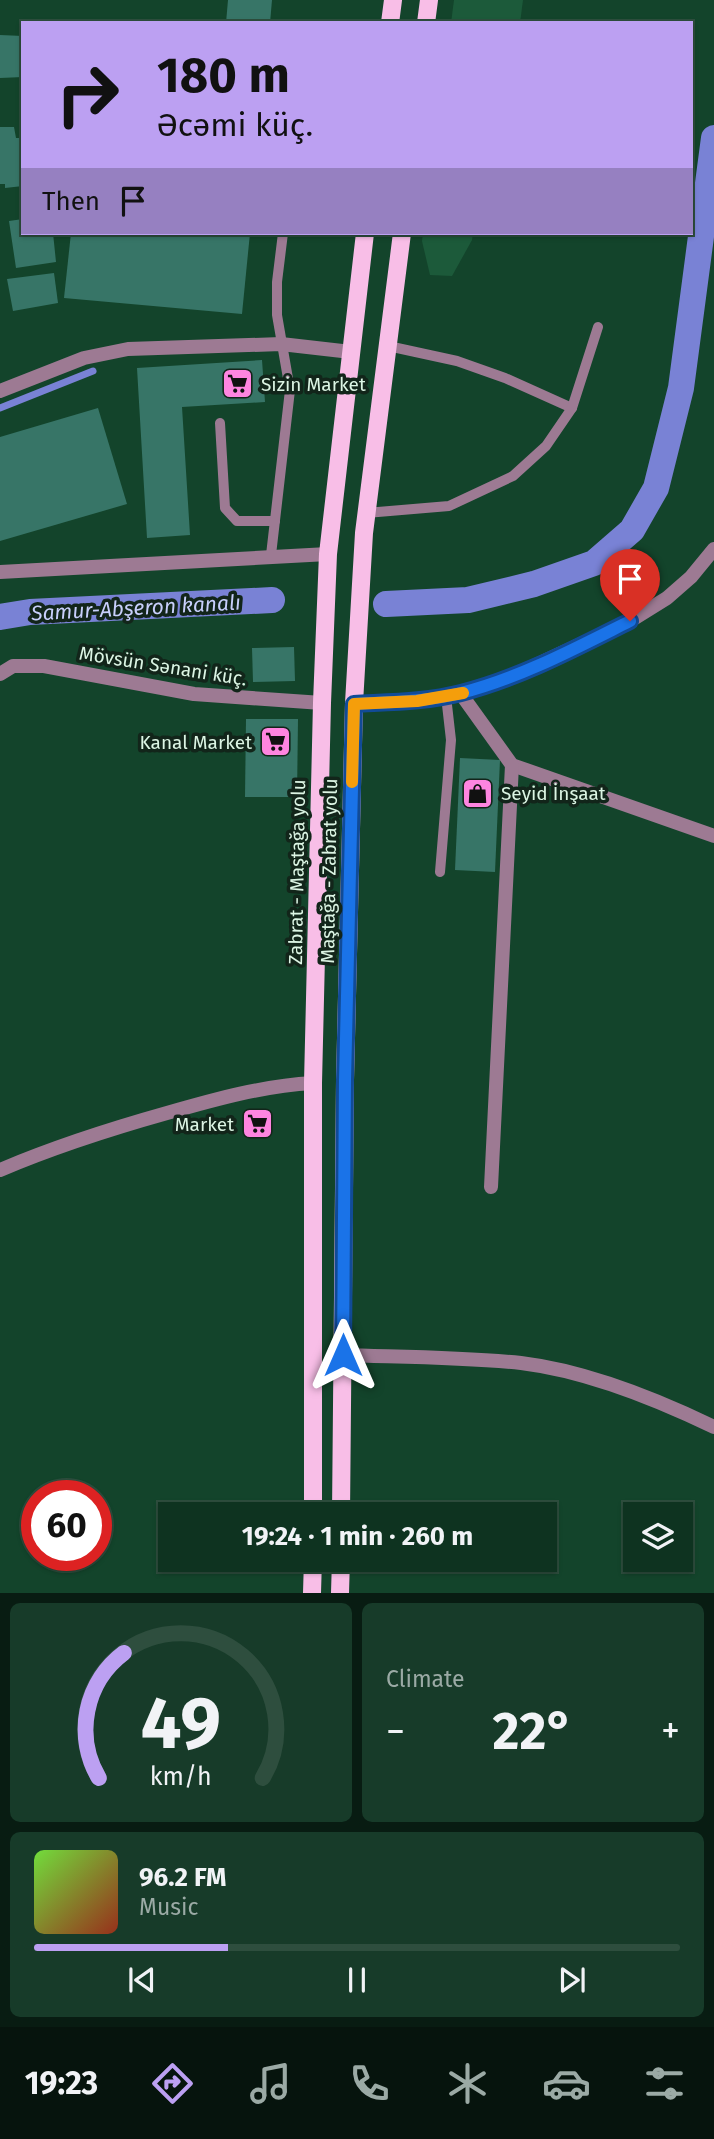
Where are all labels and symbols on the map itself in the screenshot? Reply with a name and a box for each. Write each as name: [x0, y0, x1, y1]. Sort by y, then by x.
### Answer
supermarket icon: Sizin Market: [221, 367, 255, 401]
place label: Sizin Market: [261, 373, 366, 396]
pin: [600, 549, 660, 621]
water label: Samur-Abşeron kanalı: [30, 590, 241, 627]
street label: Mövsün Sənani küç.: [78, 641, 248, 691]
supermarket icon: Kanal Market: [258, 725, 292, 759]
place label: Kanal Market: [140, 731, 252, 754]
shop icon: Seyid İnşaat: [461, 776, 495, 810]
street label: Maştağa - Zabrat yolu: [316, 778, 342, 964]
street label: Zabrat - Maştağa yolu: [284, 779, 310, 965]
place label: Seyid İnşaat: [501, 782, 606, 805]
supermarket icon: Market: [240, 1107, 274, 1141]
place label: Market: [175, 1113, 234, 1136]
position arrow: [306, 1318, 380, 1392]
speed limit sign: 60: [21, 1480, 112, 1571]

